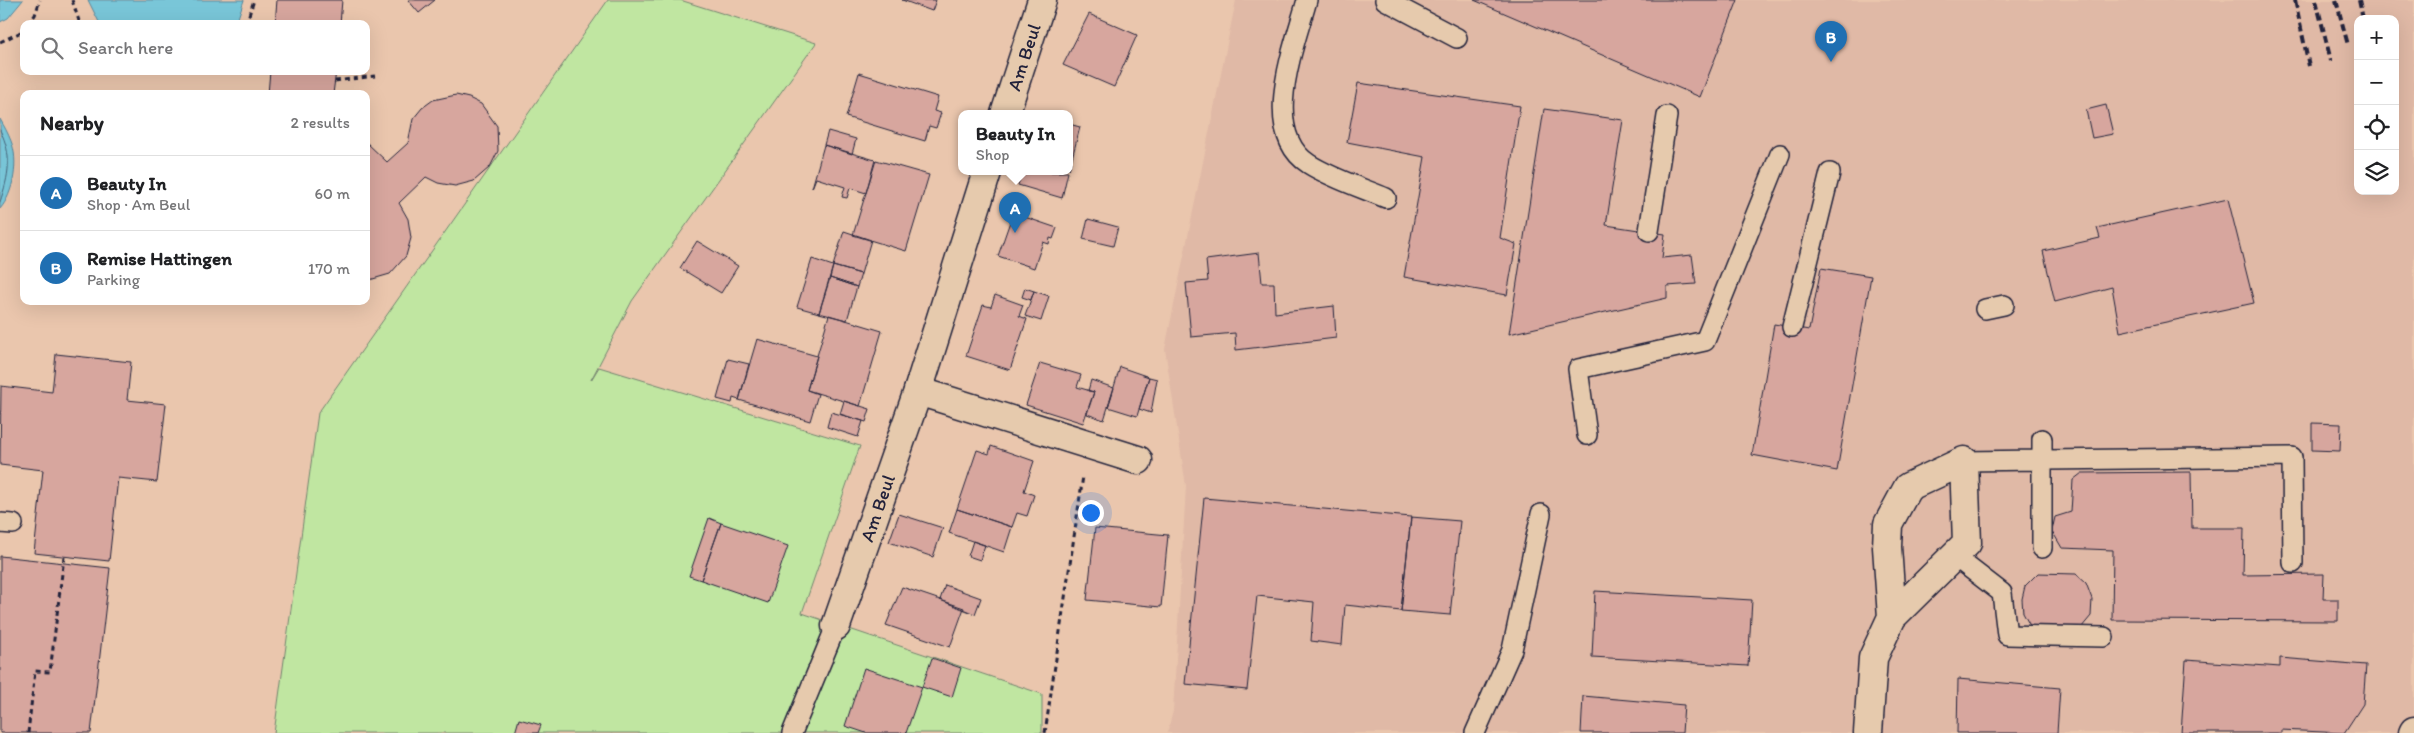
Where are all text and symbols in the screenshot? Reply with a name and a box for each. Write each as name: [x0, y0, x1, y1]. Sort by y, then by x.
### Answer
map controls: [2354, 15, 2399, 195]
button: +: [2354, 15, 2399, 60]
search box: [20, 20, 370, 75]
street label: Am Beul: [1002, 20, 1046, 94]
pin: B: [1815, 21, 1847, 62]
icon: search: [38, 34, 66, 62]
text: Search here: [78, 36, 173, 59]
button: −: [2354, 60, 2399, 105]
button: locate: [2354, 105, 2399, 150]
text: Nearby: [40, 110, 104, 135]
popup: [958, 110, 1073, 175]
text: 2 results: [290, 113, 350, 132]
text: Beauty In: [976, 122, 1055, 145]
text: Shop: [976, 145, 1009, 164]
button: layers: [2354, 150, 2399, 195]
text: Beauty In: [87, 172, 166, 195]
text: A: [51, 184, 61, 203]
text: 60 m: [315, 184, 350, 203]
pin: A: [999, 192, 1031, 233]
text: Shop · Am Beul: [87, 195, 190, 214]
text: Remise Hattingen: [87, 247, 232, 270]
text: B: [51, 259, 61, 278]
text: 170 m: [308, 259, 350, 278]
text: Parking: [87, 270, 140, 289]
street label: Am Beul: [855, 471, 900, 545]
your location: [1078, 500, 1104, 526]

